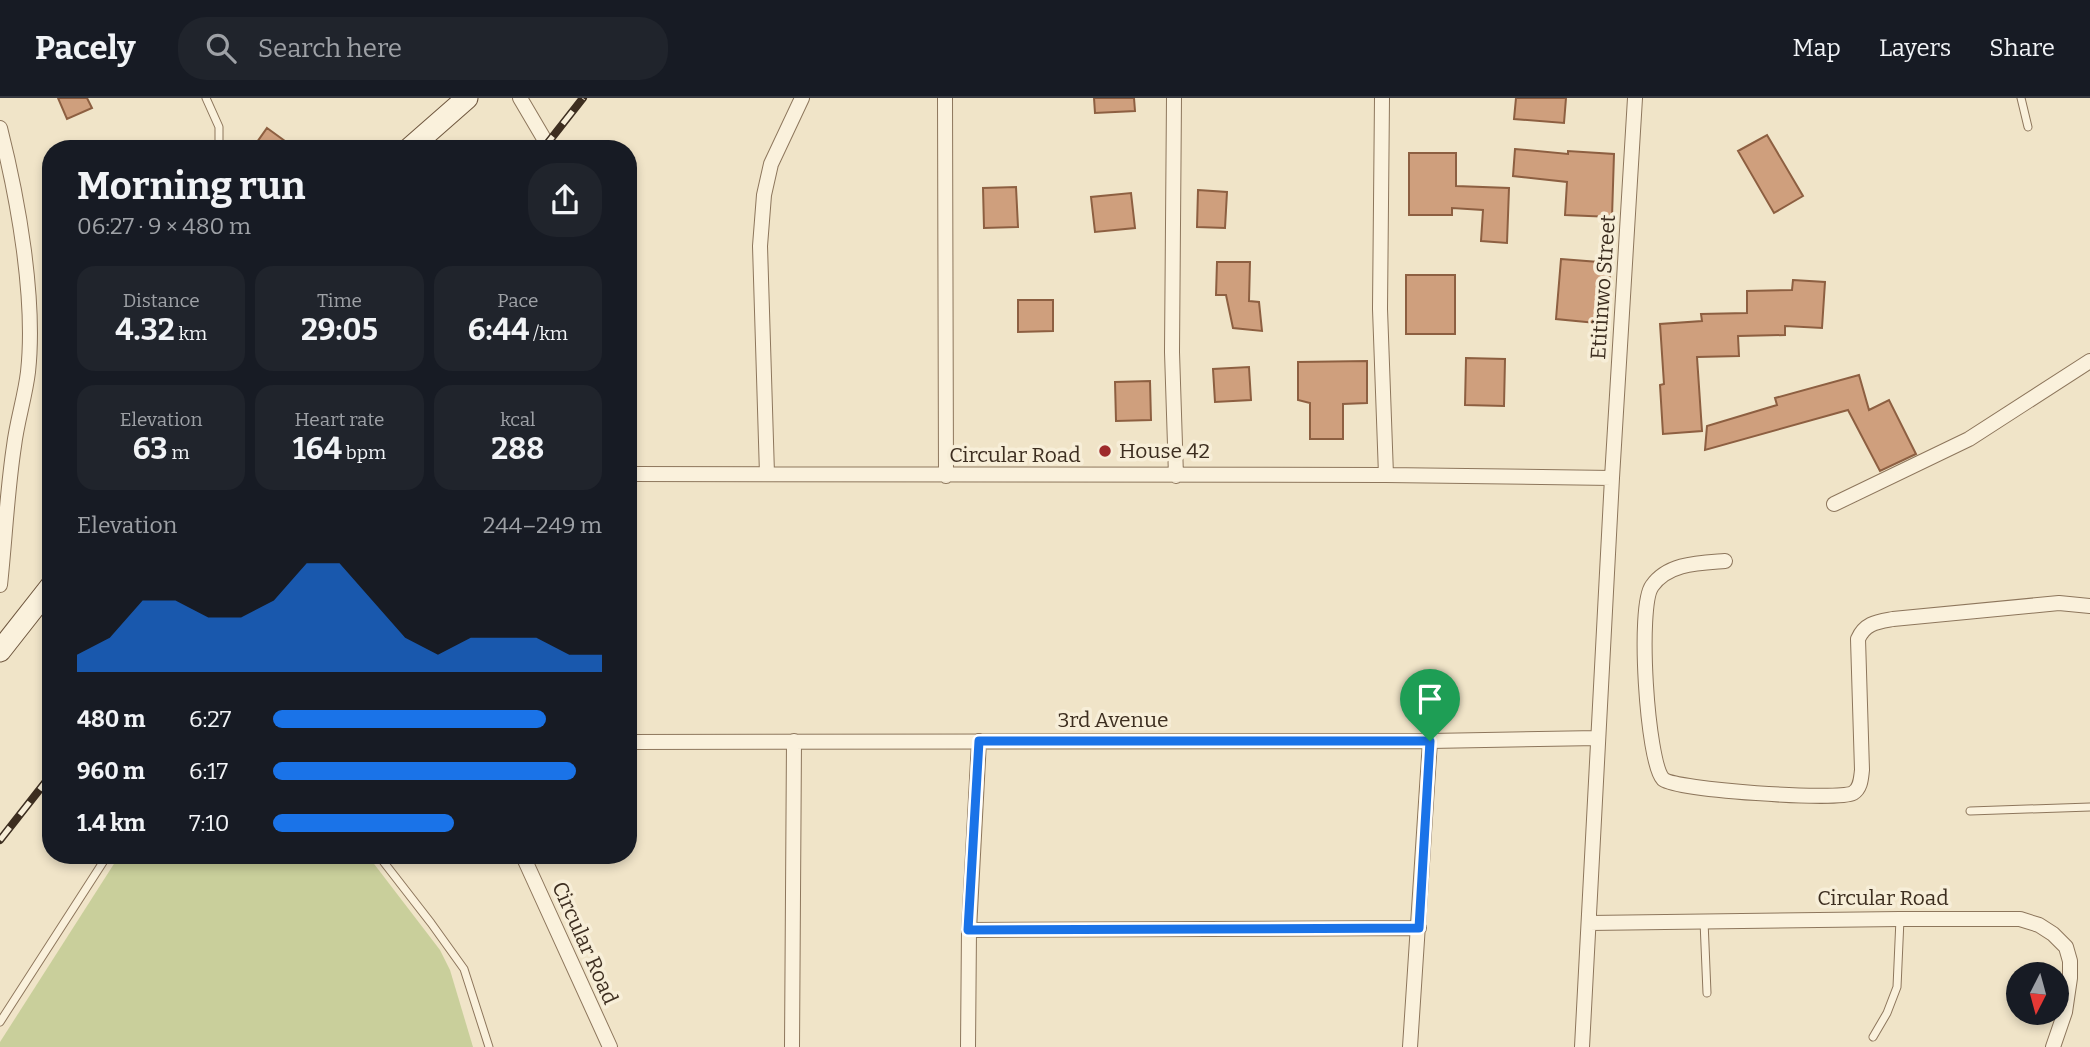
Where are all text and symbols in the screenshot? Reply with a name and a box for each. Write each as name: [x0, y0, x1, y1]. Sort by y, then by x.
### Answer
search box: [178, 17, 668, 80]
text: Pacely: [35, 28, 136, 68]
icon: search: [202, 29, 240, 67]
text: Search here: [258, 33, 402, 64]
text: Map: [1793, 34, 1841, 62]
text: Layers: [1879, 34, 1951, 62]
text: Share: [1989, 34, 2055, 62]
text: Morning run: [77, 163, 305, 209]
button: share: [528, 163, 602, 237]
text: 06:27 · 9 × 480 m: [77, 212, 251, 240]
street label: Etitinwo Street: [1585, 213, 1621, 360]
text: Distance: [123, 289, 200, 312]
text: Time: [317, 289, 362, 312]
text: Pace: [497, 289, 538, 312]
text: 4.32: [115, 312, 175, 348]
text: 29:05: [301, 312, 378, 348]
text: 6:44: [468, 312, 529, 348]
text: km: [175, 322, 207, 345]
text: /km: [529, 322, 568, 345]
text: Elevation: [120, 408, 203, 431]
text: Heart rate: [295, 408, 384, 431]
text: kcal: [500, 408, 536, 431]
text: 63: [133, 431, 168, 467]
text: 164: [293, 431, 342, 467]
text: 288: [491, 431, 544, 467]
place label: House 42: [1119, 438, 1210, 464]
text: m: [168, 441, 190, 464]
text: bpm: [342, 441, 386, 464]
street label: Circular Road: [949, 442, 1081, 468]
marker: House 42: [1097, 443, 1113, 459]
text: Elevation: [77, 511, 177, 539]
text: 244–249 m: [483, 511, 602, 539]
pin: [1400, 669, 1460, 741]
icon: arrive: [1411, 680, 1449, 718]
text: 480 m: [77, 705, 146, 733]
text: 6:27: [189, 705, 231, 733]
street label: 3rd Avenue: [1058, 707, 1168, 733]
text: 960 m: [77, 757, 145, 785]
text: 6:17: [189, 757, 228, 785]
text: 1.4 km: [77, 809, 145, 837]
text: 7:10: [189, 809, 229, 837]
street label: Circular Road: [546, 878, 624, 1008]
street label: Circular Road: [1817, 885, 1949, 911]
north arrow: [2006, 962, 2068, 1026]
map controls: [2006, 962, 2069, 1025]

